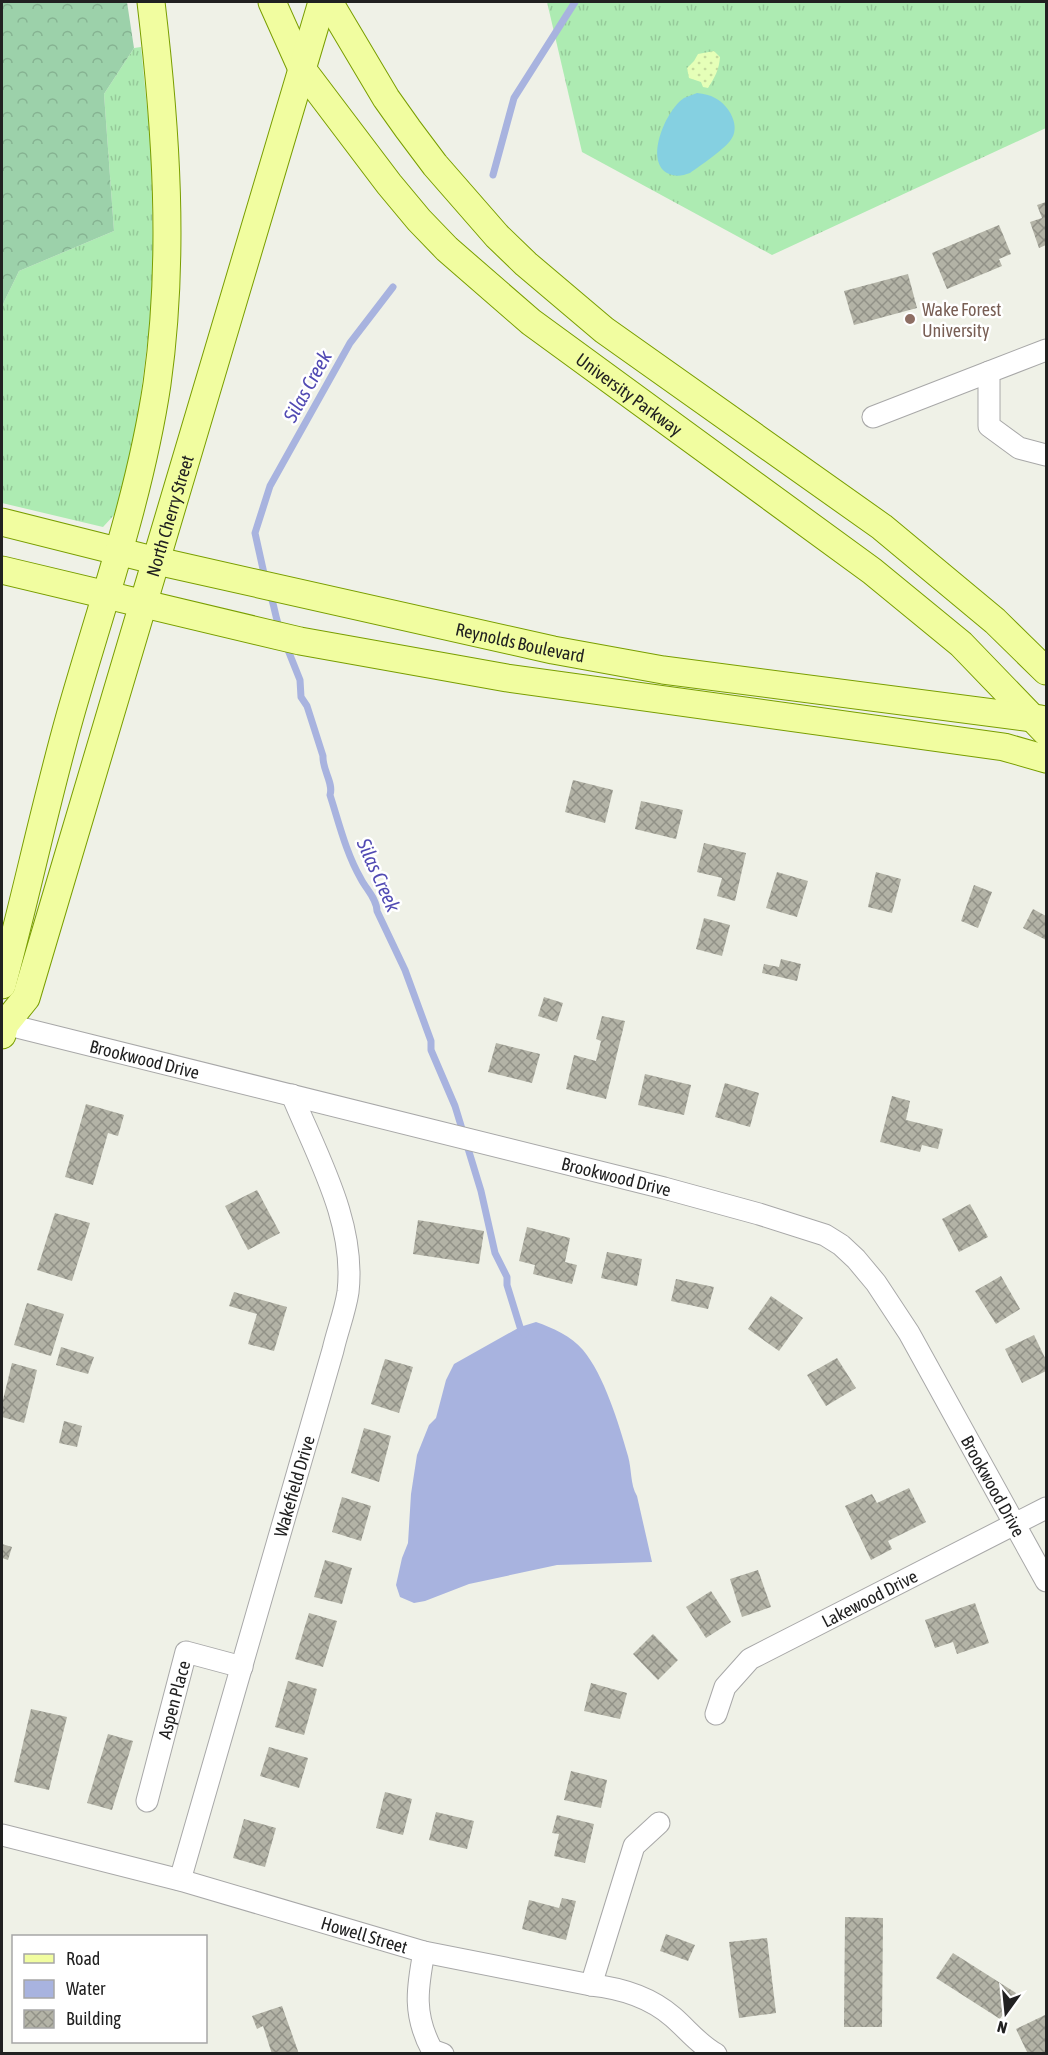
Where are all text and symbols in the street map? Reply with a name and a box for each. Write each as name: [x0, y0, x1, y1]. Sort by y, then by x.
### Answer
place label: Wake Forest University: [922, 299, 1001, 341]
marker: Wake Forest University: [903, 312, 917, 326]
water label: Silas Creek: [278, 346, 336, 427]
street label: University Parkway: [572, 348, 687, 440]
street label: North Cherry Street: [141, 452, 197, 579]
street label: Reynolds Boulevard: [454, 618, 586, 666]
water label: Silas Creek: [352, 834, 405, 915]
street label: Brookwood Drive: [88, 1035, 202, 1083]
street label: Brookwood Drive: [559, 1152, 674, 1200]
street label: Brookwood Drive: [957, 1432, 1030, 1540]
street label: Wakefield Drive: [269, 1433, 318, 1539]
street label: Lakewood Drive: [818, 1565, 921, 1631]
street label: Aspen Place: [153, 1658, 194, 1741]
street label: Howell Street: [319, 1912, 410, 1957]
legend: [12, 1935, 207, 2043]
text: Road: [66, 1948, 100, 1969]
text: Water: [66, 1978, 106, 1999]
north arrow: [976, 1983, 1036, 2043]
text: Building: [66, 2008, 121, 2029]
text: N: [995, 2018, 1009, 2037]

